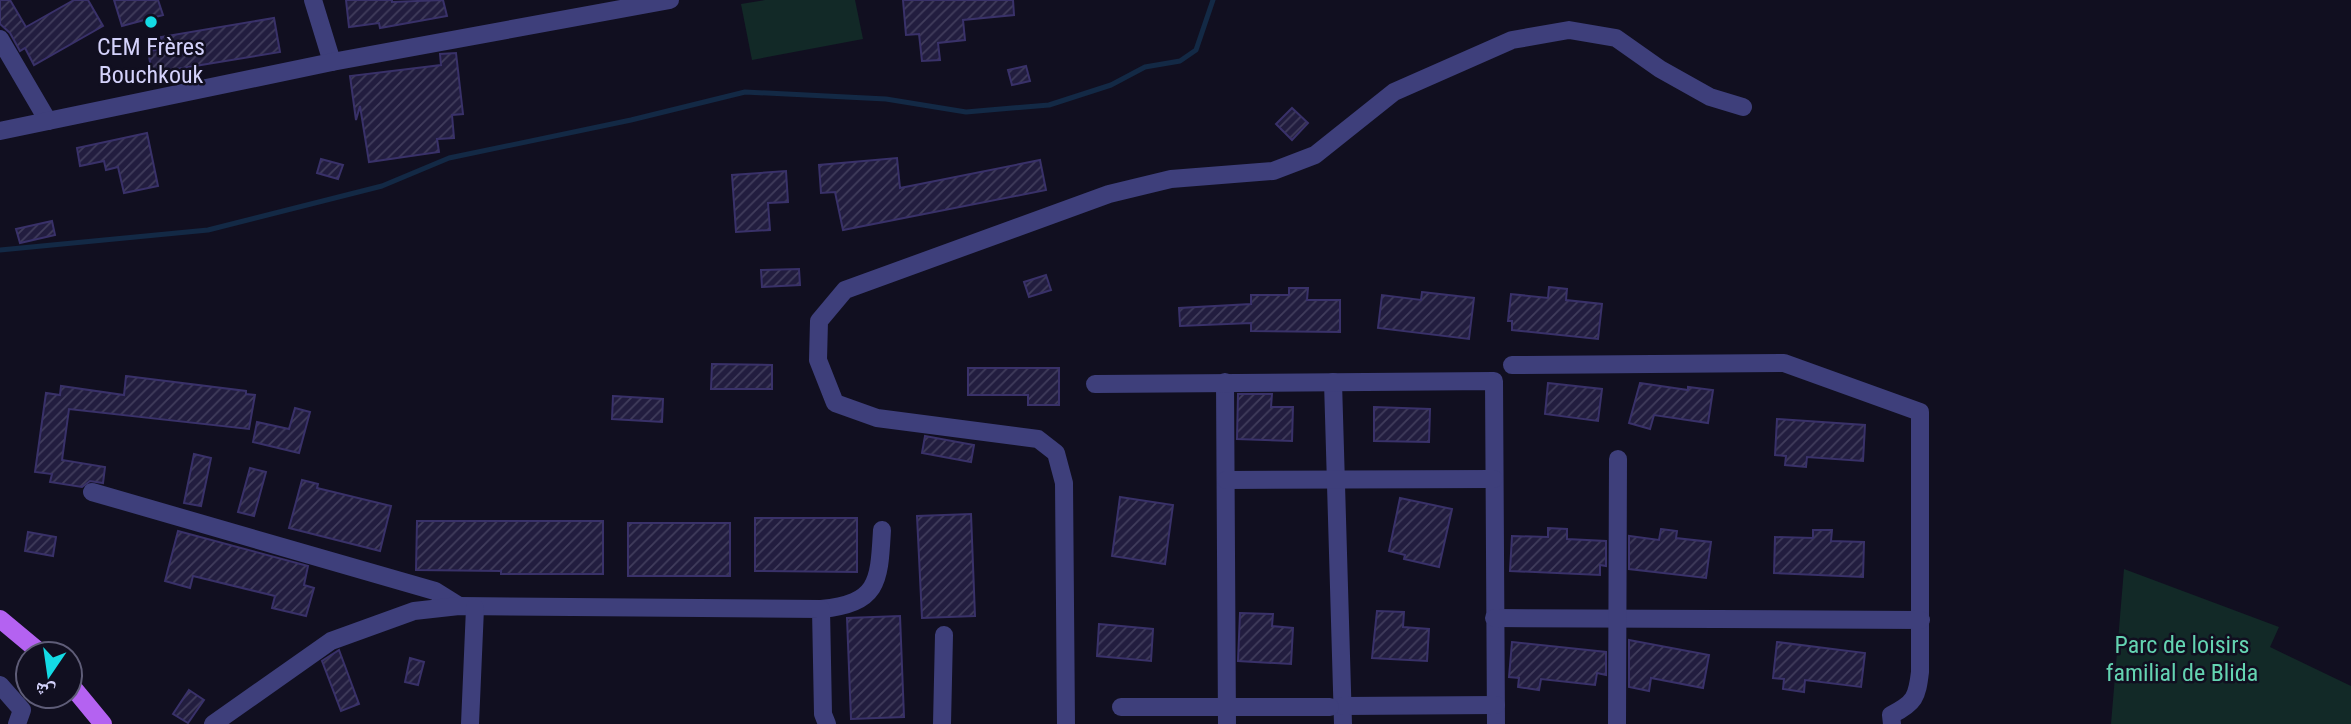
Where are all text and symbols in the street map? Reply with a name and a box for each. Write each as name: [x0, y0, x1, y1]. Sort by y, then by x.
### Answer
marker: CEM Frères Bouchkouk: [143, 14, 159, 30]
place label: CEM Frères Bouchkouk: [97, 33, 205, 89]
park label: Parc de loisirs familial de Blida: [2106, 631, 2258, 687]
north arrow: [14, 640, 84, 710]
text: ش: [33, 678, 58, 705]

